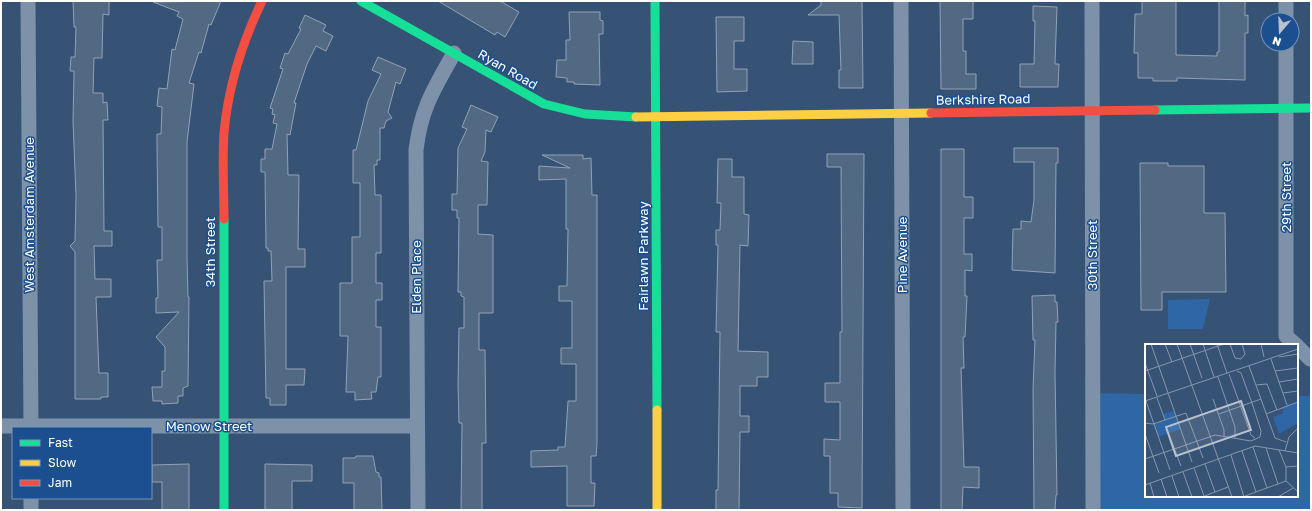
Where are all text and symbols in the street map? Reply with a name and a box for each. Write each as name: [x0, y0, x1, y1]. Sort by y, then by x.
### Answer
north arrow: [1260, 12, 1300, 52]
text: N: [1271, 34, 1283, 49]
street label: Ryan Road: [475, 46, 541, 92]
street label: Berkshire Road: [936, 90, 1030, 108]
street label: West Amsterdam Avenue: [21, 137, 37, 293]
street label: 29th Street: [1278, 162, 1294, 232]
street label: Fairlawn Parkway: [635, 201, 651, 311]
street label: 34th Street: [202, 217, 218, 287]
street label: Pine Avenue: [894, 217, 910, 293]
street label: 30th Street: [1084, 220, 1100, 290]
street label: Elden Place: [408, 240, 424, 314]
inset map: [1145, 344, 1298, 497]
street label: Menow Street: [166, 418, 252, 434]
legend: [12, 427, 152, 499]
text: Fast: [48, 435, 73, 450]
text: Slow: [48, 455, 76, 470]
text: Jam: [48, 475, 72, 490]

